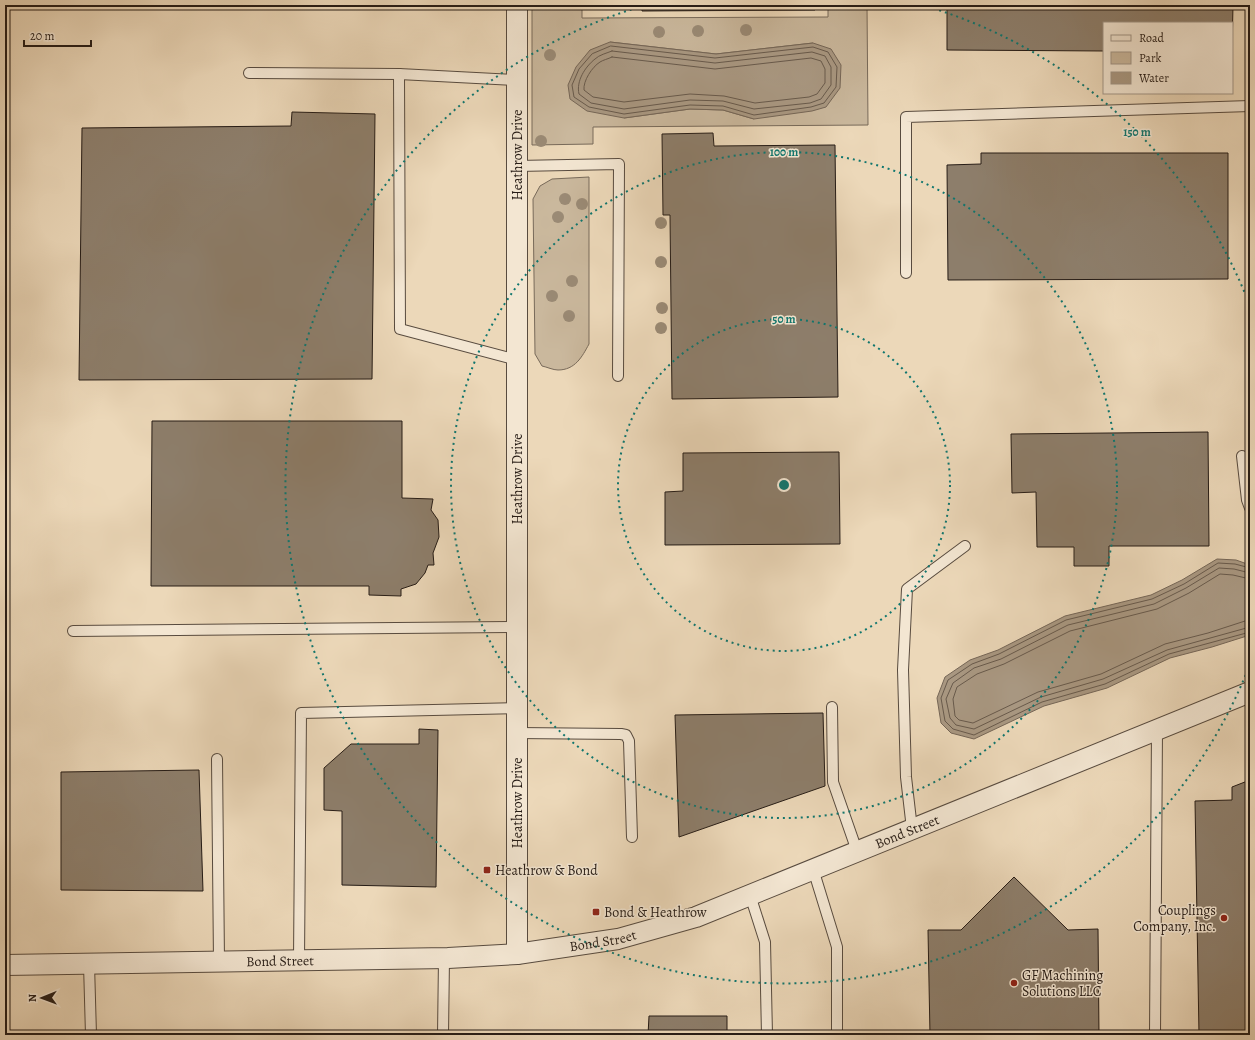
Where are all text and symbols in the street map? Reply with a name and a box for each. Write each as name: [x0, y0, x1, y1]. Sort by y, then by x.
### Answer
scale bar: [24, 22, 91, 48]
legend: [1103, 22, 1233, 94]
text: 20 m: [30, 28, 54, 44]
text: Road: [1139, 30, 1165, 46]
text: Park: [1139, 50, 1162, 66]
text: Water: [1138, 70, 1169, 86]
street label: Heathrow Drive: [508, 109, 527, 201]
text: 150 m: [1123, 124, 1151, 140]
text: 100 m: [770, 144, 798, 160]
text: 50 m: [772, 311, 796, 327]
street label: Heathrow Drive: [508, 433, 527, 525]
centre of rings: [777, 478, 791, 492]
street label: Heathrow Drive: [508, 757, 527, 849]
street label: Bond Street: [872, 810, 942, 853]
place label: Heathrow & Bond: [495, 861, 598, 880]
marker: Heathrow & Bond: [482, 865, 492, 875]
place label: Couplings Company, Inc.: [1133, 901, 1216, 936]
place label: Bond & Heathrow: [604, 903, 707, 922]
marker: Bond & Heathrow: [591, 907, 601, 917]
marker: Couplings Company, Inc.: [1219, 913, 1229, 923]
street label: Bond Street: [568, 925, 639, 956]
street label: Bond Street: [246, 951, 314, 971]
place label: GF Machining Solutions LLC: [1022, 966, 1103, 1001]
north arrow: [22, 978, 62, 1018]
marker: GF Machining Solutions LLC: [1009, 978, 1019, 988]
text: N: [25, 994, 40, 1002]

